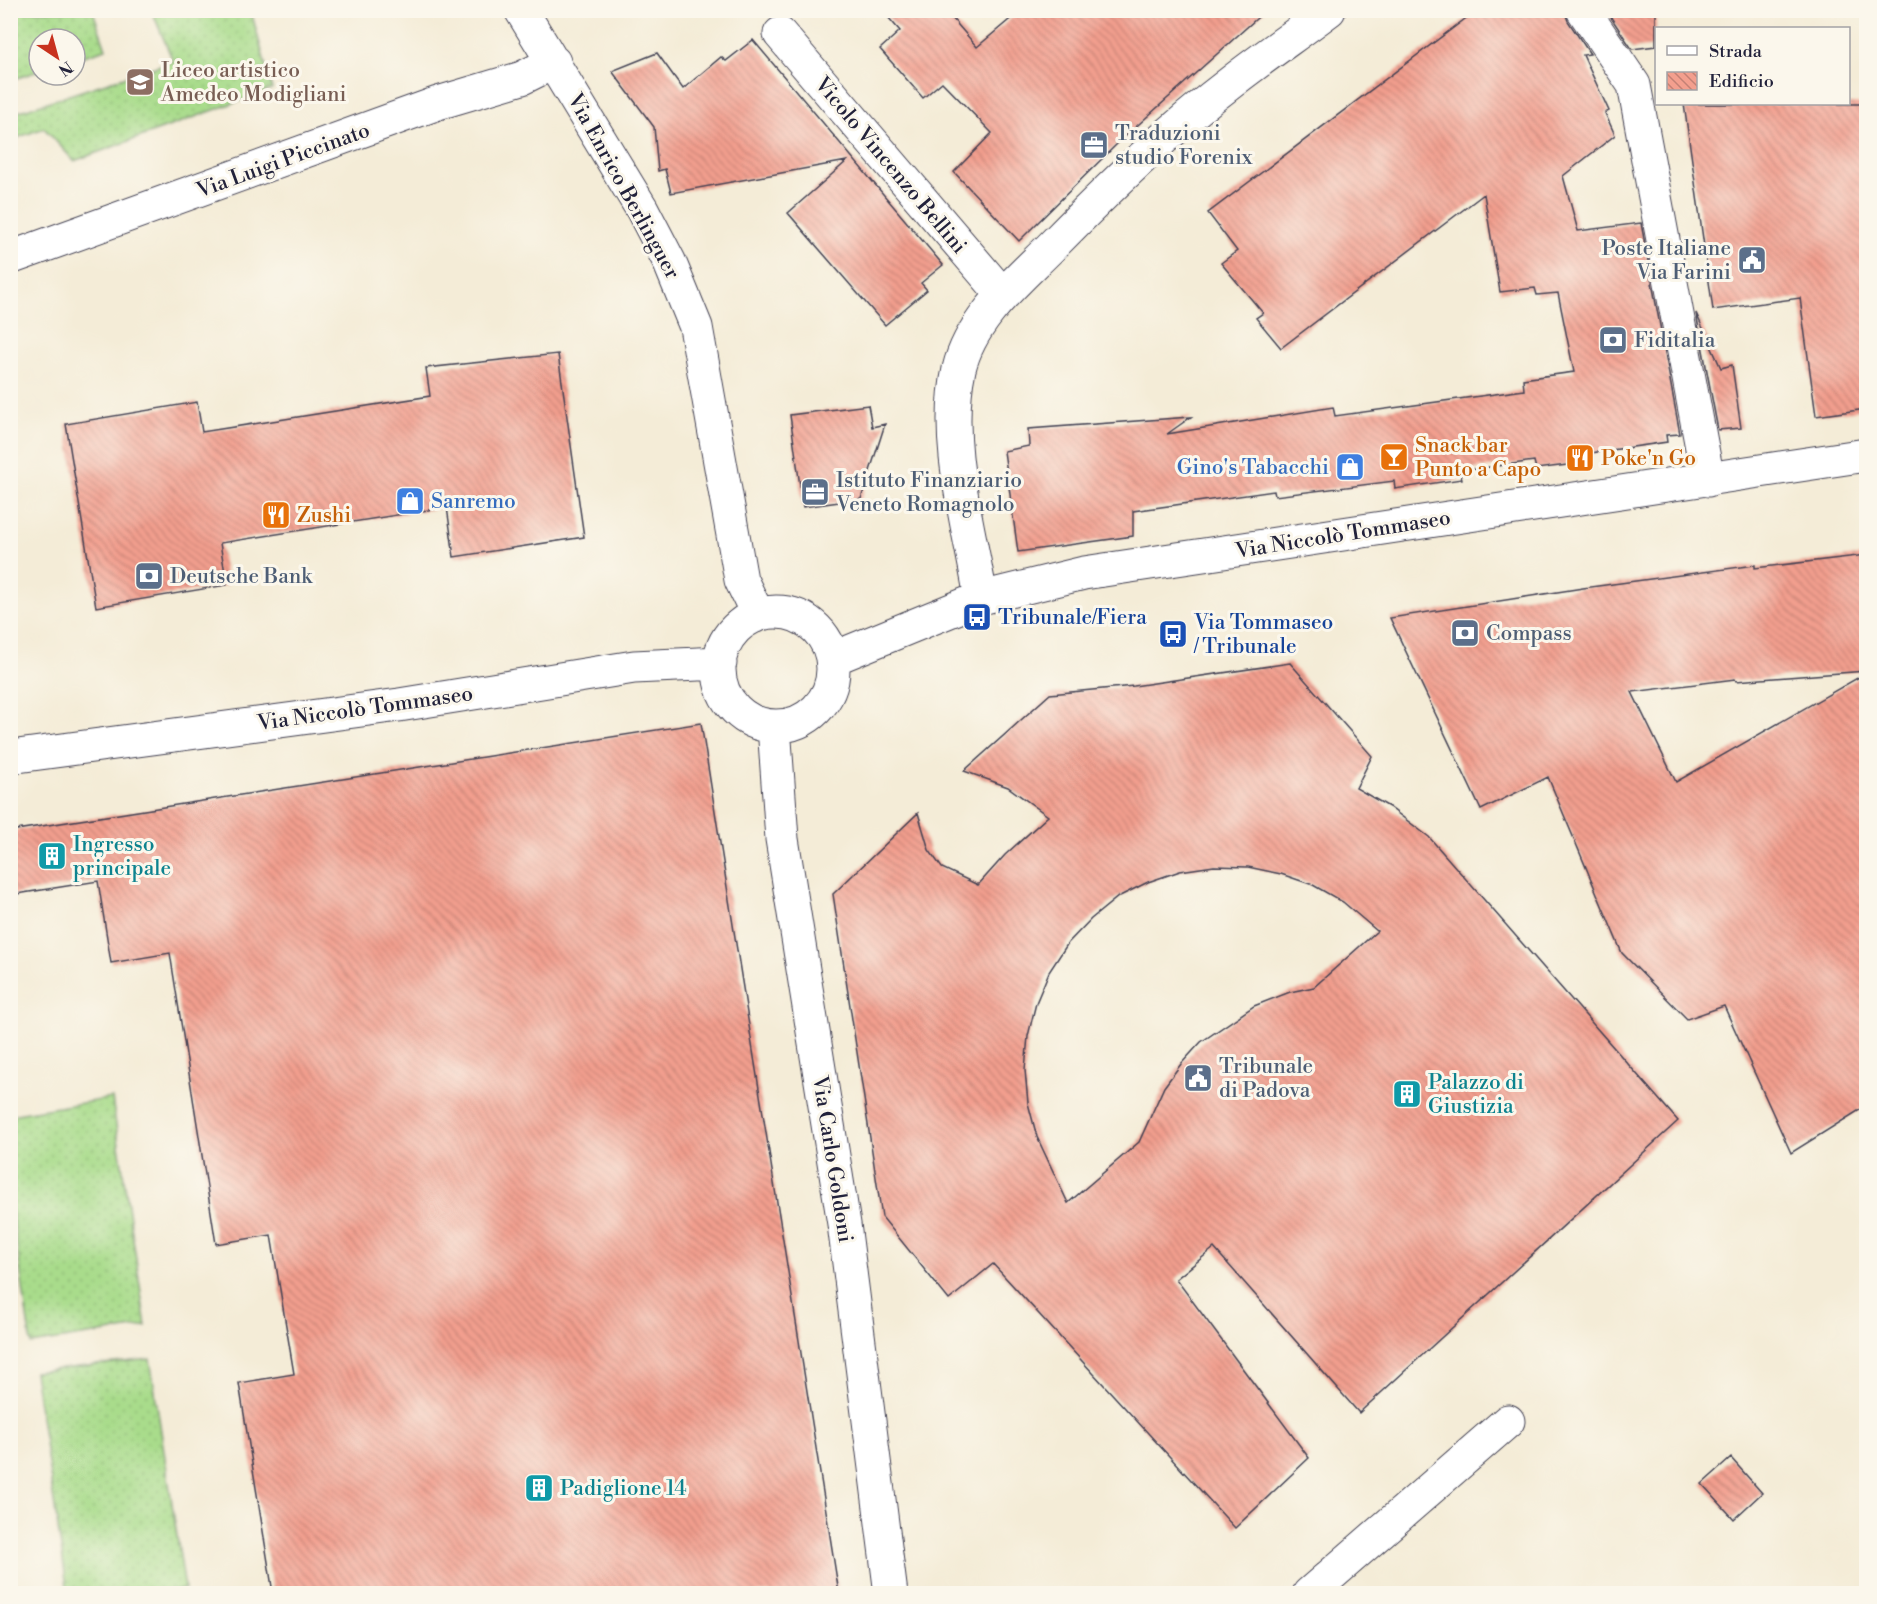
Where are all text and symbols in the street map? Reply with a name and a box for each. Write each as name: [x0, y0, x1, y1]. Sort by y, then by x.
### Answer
north arrow: [27, 27, 87, 87]
legend: [1655, 27, 1850, 105]
text: Strada: [1709, 40, 1763, 63]
text: N: [54, 57, 76, 80]
place label: Liceo artistico Amedeo Modigliani: [160, 58, 346, 108]
school or university icon: Liceo artistico Amedeo Modigliani: [124, 66, 156, 98]
text: Edificio: [1709, 70, 1774, 93]
street label: Vicolo Vincenzo Bellini: [808, 71, 972, 259]
street label: Via Enrico Berlinguer: [561, 88, 685, 284]
street label: Via Luigi Piccinato: [192, 118, 373, 205]
place label: Traduzioni studio Forenix: [1115, 121, 1253, 171]
office icon: Traduzioni studio Forenix: [1078, 129, 1110, 161]
place label: Poste Italiane Via Farini: [1601, 236, 1731, 286]
public building icon: Poste Italiane Via Farini: [1736, 244, 1768, 276]
bank icon: Fiditalia: [1597, 324, 1629, 356]
place label: Fiditalia: [1634, 328, 1716, 354]
place label: Snack bar Punto a Capo: [1415, 433, 1541, 483]
bar icon: Snack bar Punto a Capo: [1378, 441, 1410, 473]
restaurant icon: Poke'n Go: [1564, 442, 1596, 474]
place label: Poke'n Go: [1601, 446, 1696, 472]
shop icon: Gino's Tabacchi: [1334, 451, 1366, 483]
place label: Gino's Tabacchi: [1177, 455, 1329, 481]
place label: Istituto Finanziario Veneto Romagnolo: [835, 468, 1022, 518]
office icon: Istituto Finanziario Veneto Romagnolo: [799, 476, 831, 508]
shop icon: Sanremo: [394, 485, 426, 517]
place label: Sanremo: [431, 489, 516, 515]
restaurant icon: Zushi: [260, 499, 292, 531]
place label: Zushi: [297, 503, 351, 529]
street label: Via Niccolò Tommaseo: [1233, 505, 1453, 565]
bank icon: Deutsche Bank: [133, 560, 165, 592]
place label: Deutsche Bank: [170, 564, 313, 590]
bus stop icon: Tribunale/Fiera: [961, 601, 993, 633]
place label: Tribunale/Fiera: [998, 605, 1147, 631]
place label: Via Tommaseo / Tribunale: [1193, 610, 1333, 660]
bank icon: Compass: [1449, 617, 1481, 649]
bus stop icon: Via Tommaseo / Tribunale: [1157, 618, 1189, 650]
place label: Compass: [1486, 621, 1572, 647]
street label: Via Niccolò Tommaseo: [255, 681, 475, 737]
place label: Ingresso principale: [73, 832, 171, 882]
building icon: Ingresso principale: [36, 840, 68, 872]
place label: Tribunale di Padova: [1219, 1054, 1313, 1104]
public building icon: Tribunale di Padova: [1182, 1062, 1214, 1094]
place label: Palazzo di Giustizia: [1428, 1070, 1524, 1120]
street label: Via Carlo Goldoni: [806, 1073, 858, 1244]
building icon: Palazzo di Giustizia: [1391, 1078, 1423, 1110]
building icon: Padiglione 14: [523, 1472, 555, 1504]
place label: Padiglione 14: [560, 1476, 687, 1502]

